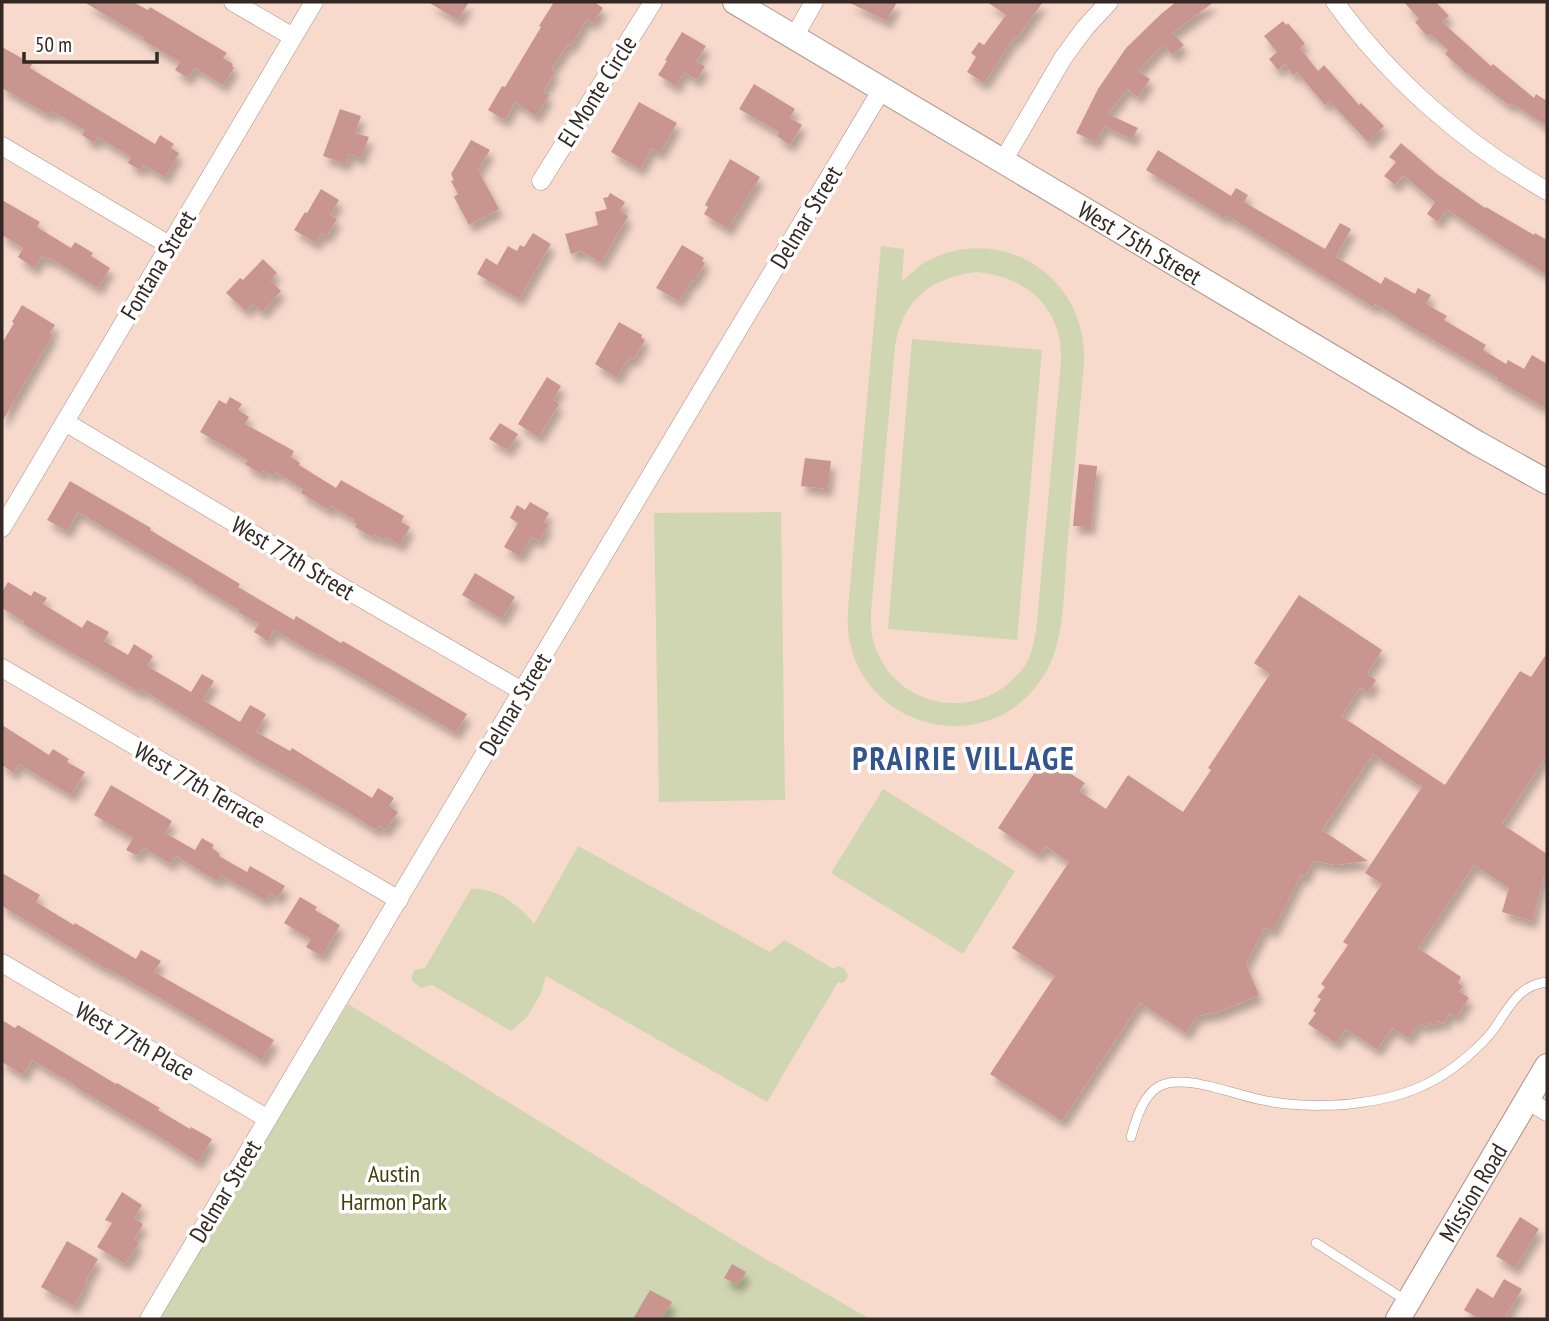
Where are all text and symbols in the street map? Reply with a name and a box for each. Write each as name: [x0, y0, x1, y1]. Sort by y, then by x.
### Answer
scale bar: [24, 21, 158, 65]
street label: El Monte Circle: [551, 30, 643, 152]
text: 50 m: [35, 31, 72, 58]
street label: Delmar Street: [763, 160, 849, 274]
street label: West 75th Street: [1072, 194, 1208, 292]
street label: Fontana Street: [113, 204, 203, 325]
street label: West 77th Street: [226, 509, 361, 607]
street label: Delmar Street: [472, 647, 558, 761]
street label: West 77th Terrace: [129, 735, 271, 835]
district label: PRAIRIE VILLAGE: [852, 737, 1076, 779]
street label: West 77th Place: [70, 994, 200, 1088]
street label: Delmar Street: [182, 1134, 268, 1248]
street label: Mission Road: [1432, 1138, 1514, 1247]
park label: Austin Harmon Park: [341, 1158, 448, 1217]

